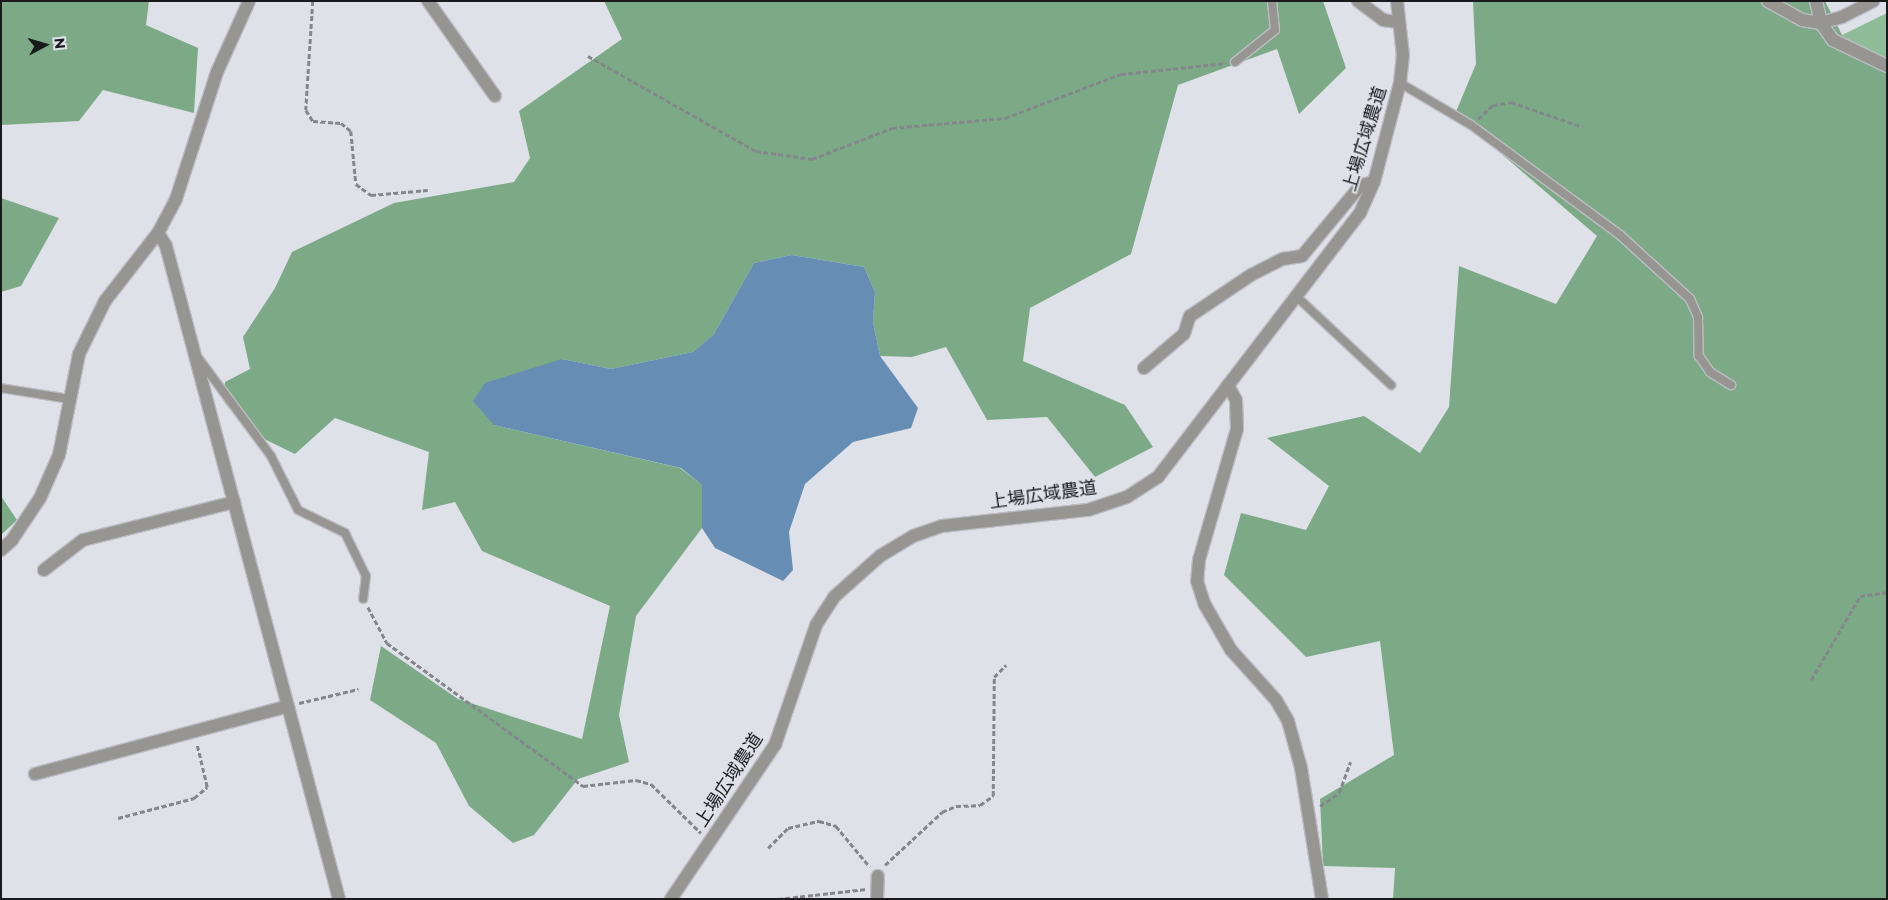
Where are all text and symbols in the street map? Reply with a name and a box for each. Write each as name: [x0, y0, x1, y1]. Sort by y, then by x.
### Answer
north arrow: [20, 20, 70, 70]
text: N: [50, 37, 69, 50]
street label: 上場広域農道: [1339, 84, 1391, 194]
street label: 上場広域農道: [988, 477, 1098, 513]
street label: 上場広域農道: [691, 729, 767, 831]

